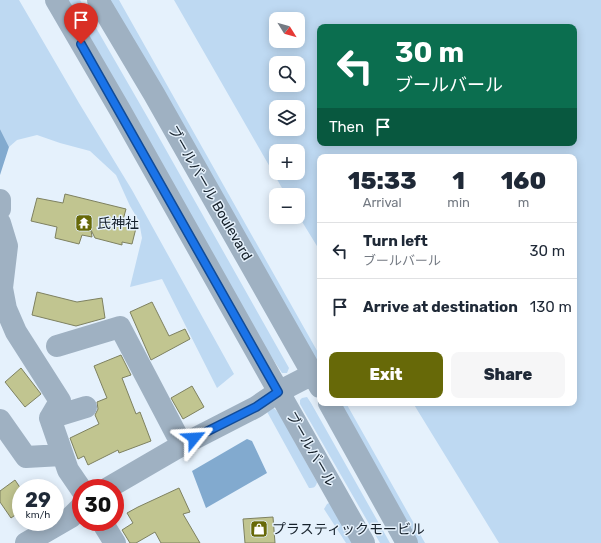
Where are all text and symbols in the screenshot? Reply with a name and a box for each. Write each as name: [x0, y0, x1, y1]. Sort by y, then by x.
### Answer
pin: [64, 3, 98, 44]
icon: arrive: [70, 9, 92, 31]
north arrow: [269, 12, 305, 48]
map controls: [269, 12, 305, 224]
text: 30 m: [395, 36, 464, 69]
icon: left: [329, 40, 381, 92]
button: search: [269, 56, 305, 92]
text: ブールバール: [395, 74, 503, 96]
button: layers: [269, 100, 305, 136]
icon: arrive: [372, 116, 394, 138]
text: Then: [329, 118, 364, 136]
street label: ブールバール Boulevard: [164, 123, 256, 263]
button: +: [269, 144, 305, 180]
text: 15:33: [348, 167, 417, 195]
text: 1: [452, 167, 465, 195]
text: 160: [501, 167, 546, 195]
button: −: [269, 188, 305, 224]
text: Arrival: [363, 195, 402, 210]
text: min: [447, 195, 470, 210]
text: m: [518, 195, 529, 210]
temple icon: 氏神社: [74, 213, 94, 233]
place label: 氏神社: [97, 215, 139, 232]
text: Turn left: [363, 232, 428, 250]
icon: left: [329, 240, 351, 262]
text: 30 m: [529, 242, 565, 260]
text: ブールバール: [363, 253, 441, 268]
icon: arrive: [329, 296, 351, 318]
text: Arrive at destination: [363, 298, 518, 316]
text: 130 m: [530, 298, 572, 316]
button: Exit: [329, 352, 443, 398]
button: Share: [451, 352, 565, 398]
street label: ブールバール: [283, 408, 339, 490]
position arrow: [173, 417, 215, 459]
speed limit sign: 30: [72, 479, 124, 531]
text: 29: [25, 488, 51, 512]
text: km/h: [26, 509, 50, 521]
shop icon: プラスティックモービル: [249, 519, 269, 539]
place label: プラスティックモービル: [272, 521, 425, 538]

